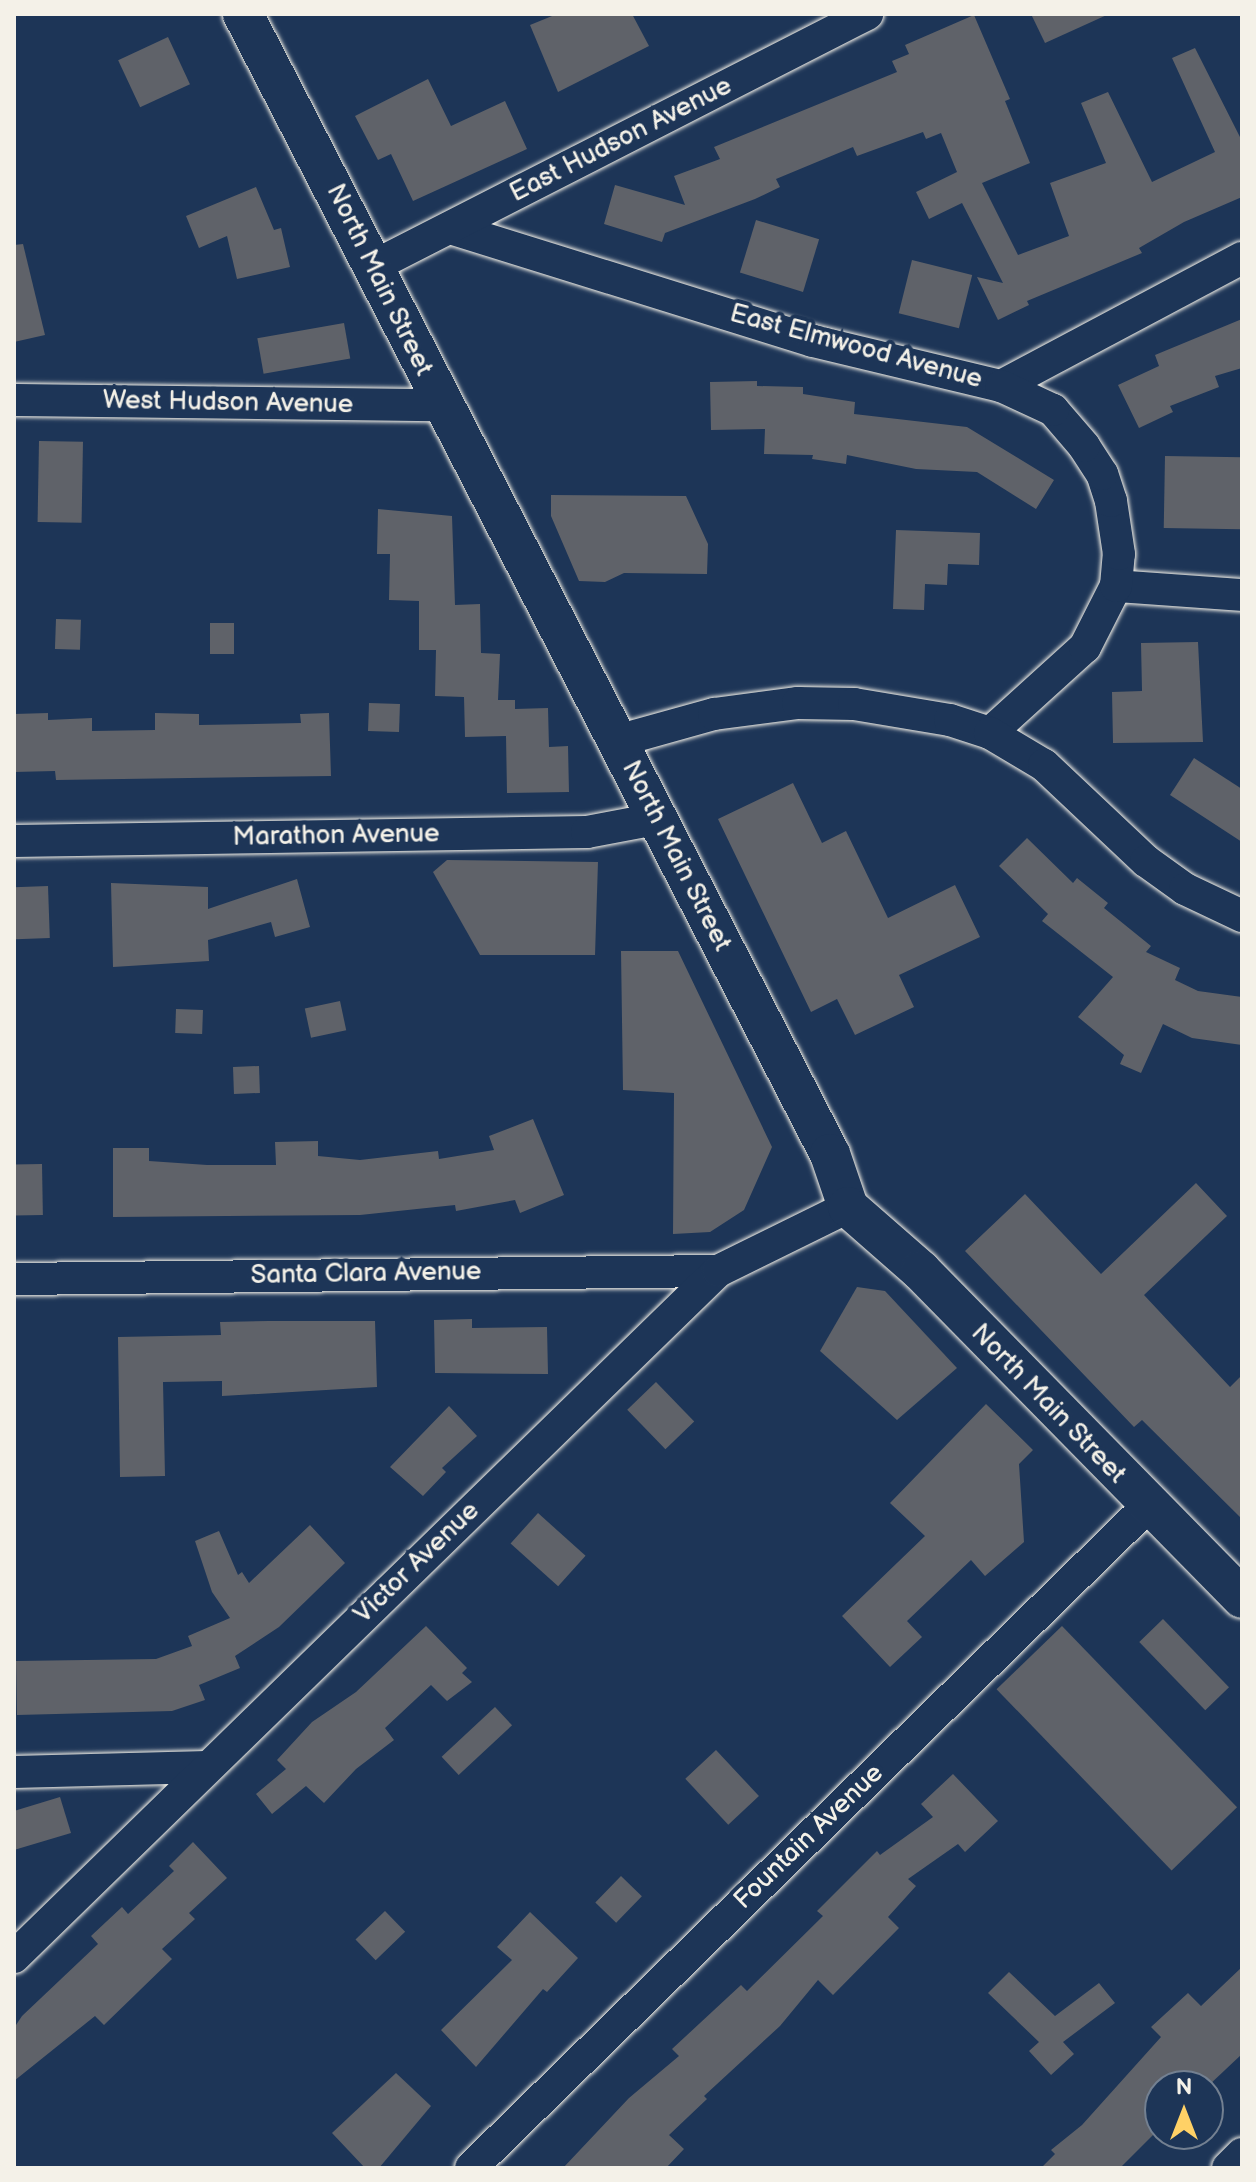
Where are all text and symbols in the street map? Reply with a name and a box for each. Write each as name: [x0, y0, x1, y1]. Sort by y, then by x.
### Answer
street label: East Hudson Avenue: [505, 71, 737, 209]
street label: North Main Street: [319, 179, 439, 381]
street label: East Elmwood Avenue: [726, 298, 986, 396]
street label: West Hudson Avenue: [103, 385, 353, 421]
street label: North Main Street: [615, 756, 737, 956]
street label: Marathon Avenue: [232, 819, 440, 853]
street label: Santa Clara Avenue: [250, 1256, 482, 1292]
street label: North Main Street: [964, 1318, 1132, 1490]
street label: Victor Avenue: [348, 1496, 486, 1630]
street label: Fountain Avenue: [728, 1758, 890, 1916]
north arrow: [1144, 2070, 1224, 2150]
text: N: [1176, 2074, 1192, 2101]

